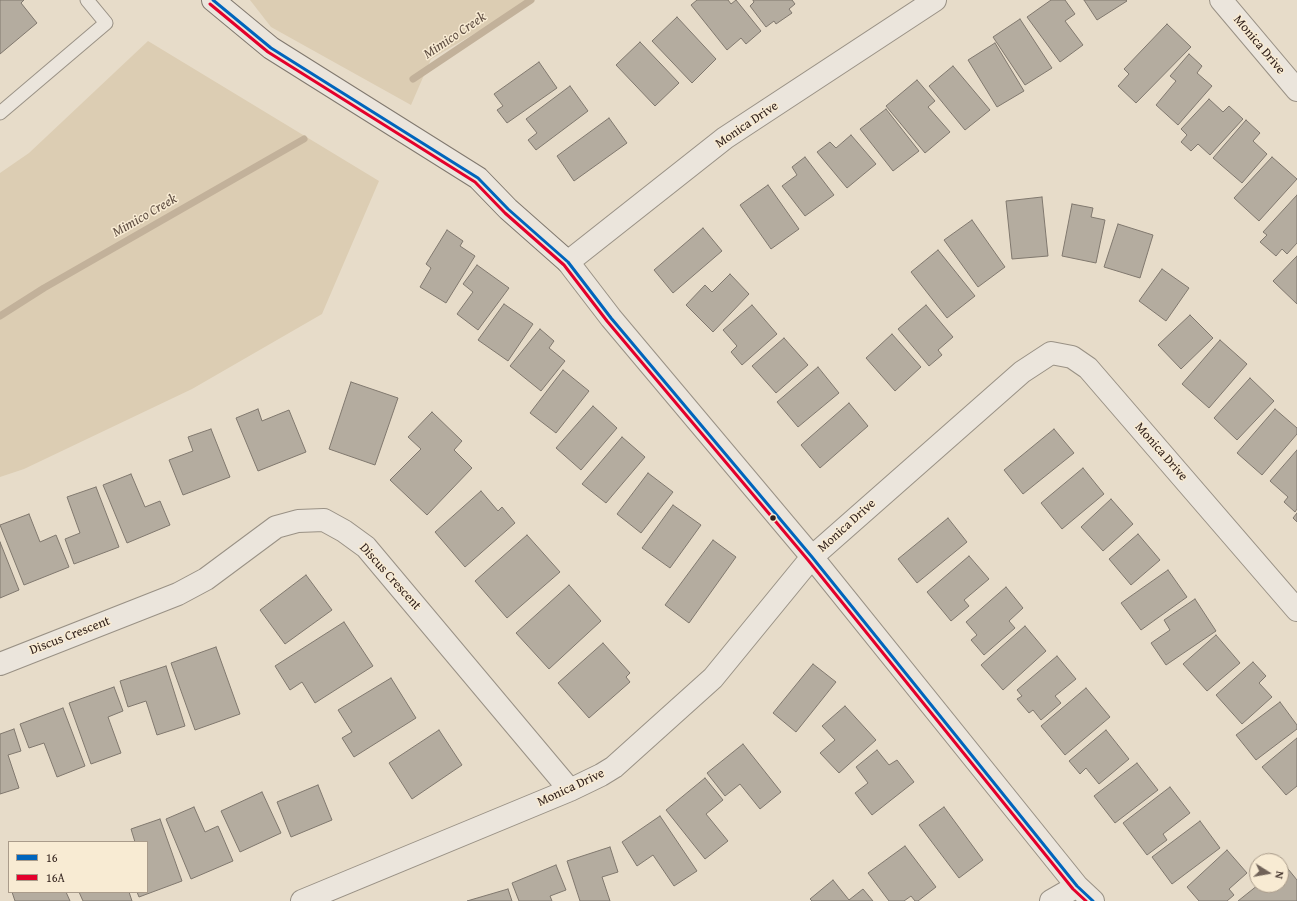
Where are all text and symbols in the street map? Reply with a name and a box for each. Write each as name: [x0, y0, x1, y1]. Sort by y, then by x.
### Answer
water label: Mimico Creek: [421, 9, 489, 63]
street label: Monica Drive: [1230, 12, 1288, 78]
street label: Monica Drive: [713, 98, 781, 152]
water label: Mimico Creek: [110, 191, 180, 241]
street label: Monica Drive: [1131, 420, 1191, 484]
street label: Monica Drive: [815, 496, 879, 556]
unlabelled marker: [768, 513, 778, 523]
street label: Discus Crescent: [356, 540, 424, 614]
street label: Discus Crescent: [28, 614, 112, 658]
street label: Monica Drive: [535, 766, 607, 810]
legend: [8, 841, 148, 893]
text: 16: [46, 849, 58, 866]
north arrow: [1249, 853, 1289, 893]
text: 16A: [46, 869, 65, 886]
text: N: [1271, 870, 1288, 880]

